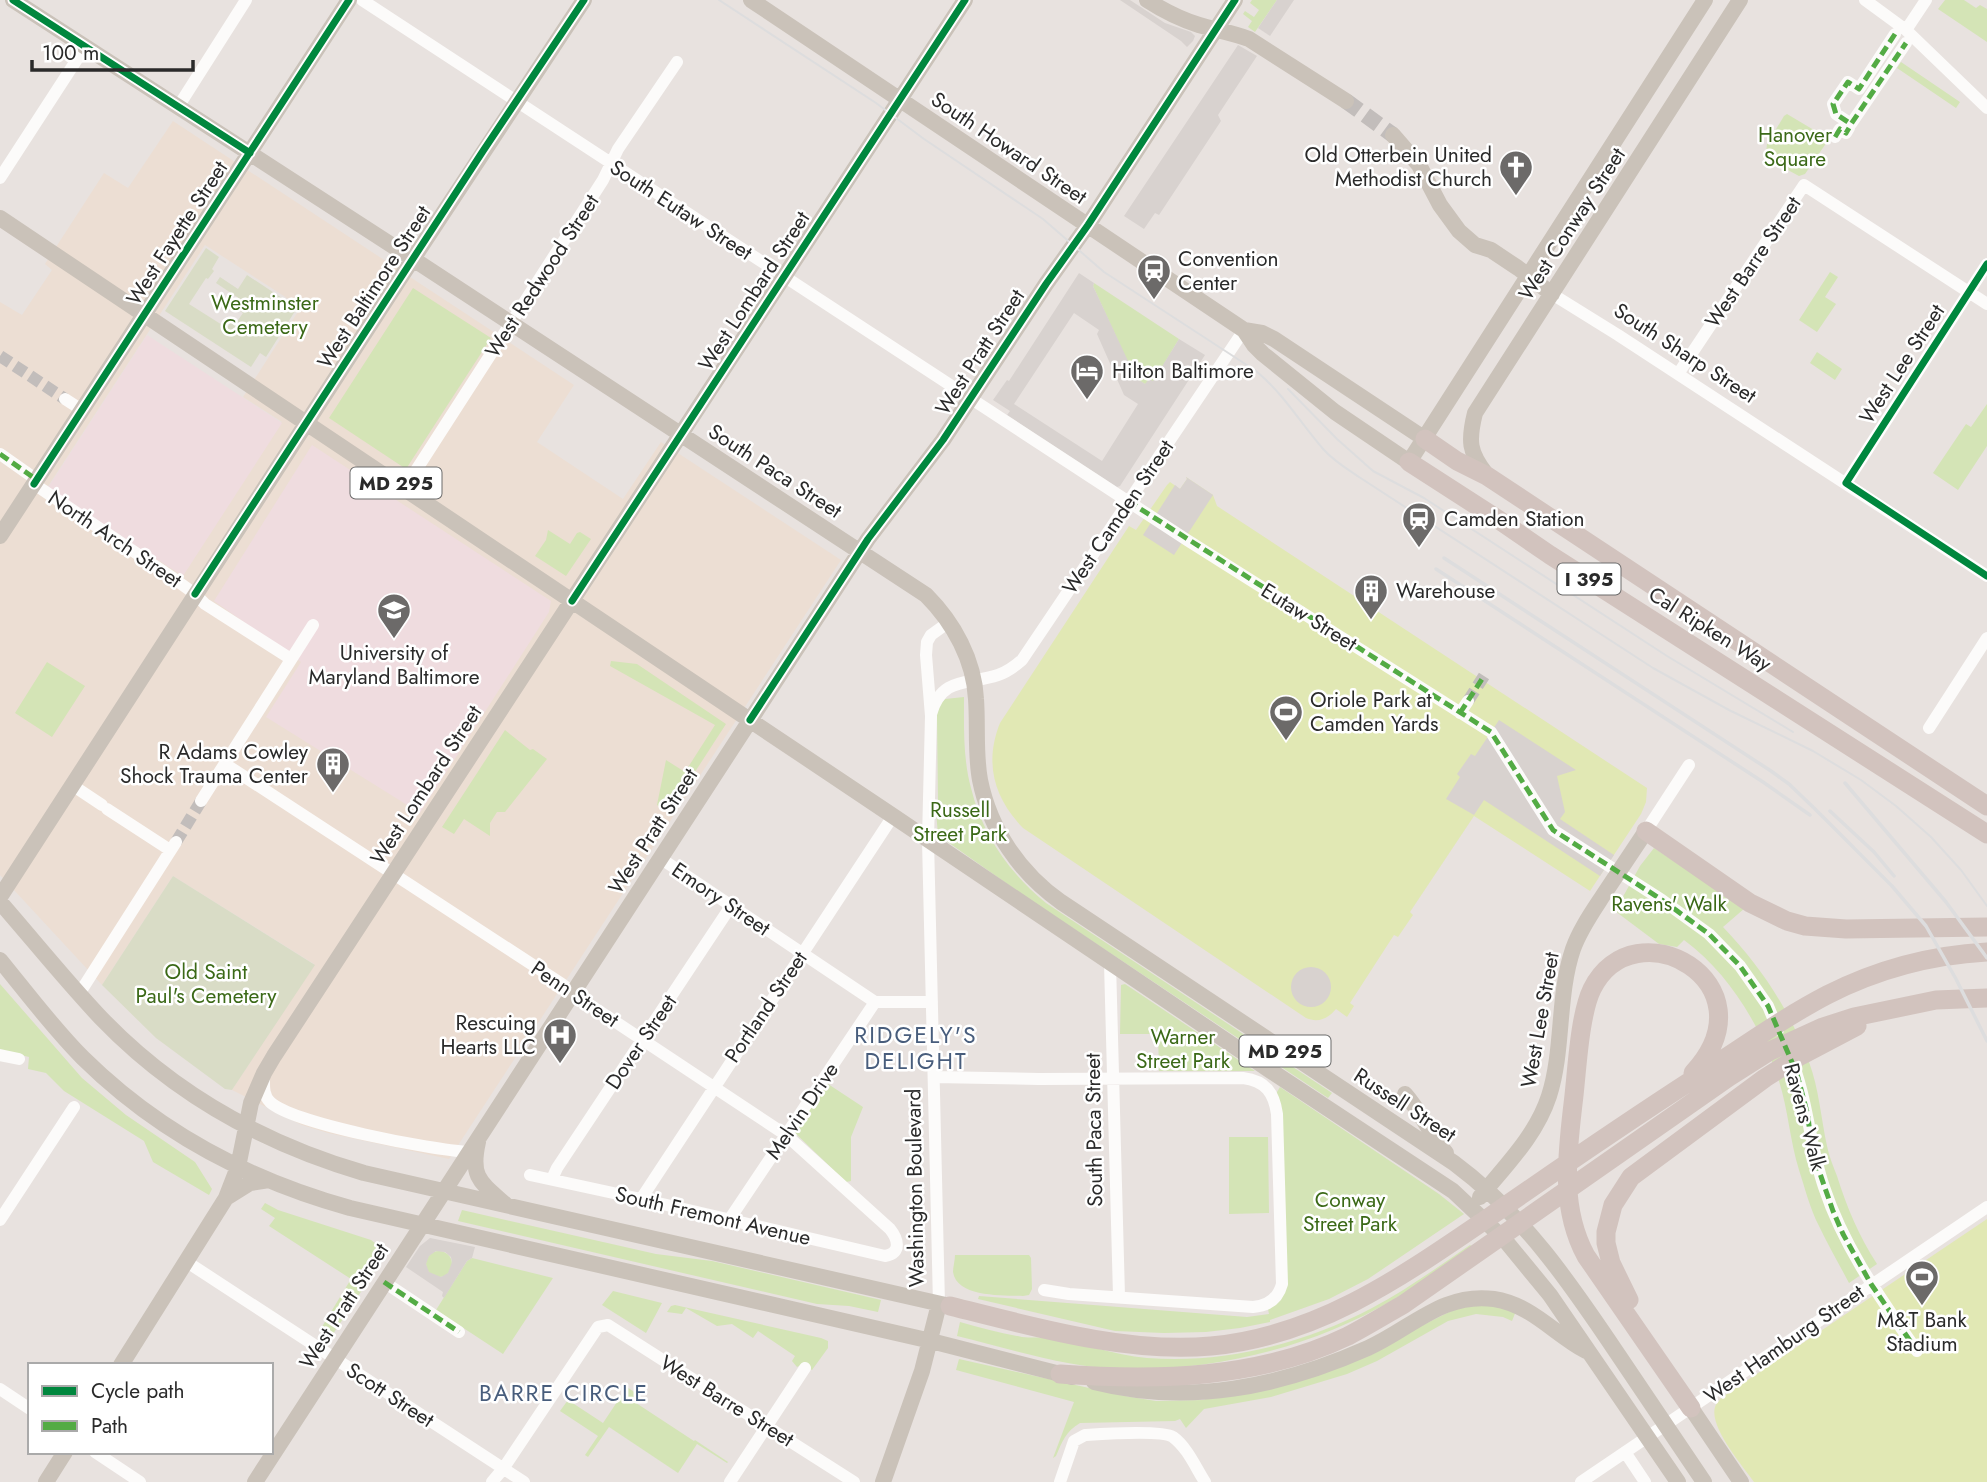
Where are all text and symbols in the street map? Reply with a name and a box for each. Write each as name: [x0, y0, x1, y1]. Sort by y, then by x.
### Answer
scale bar: [32, 28, 192, 72]
text: 100 m: [42, 38, 99, 68]
street label: South Howard Street: [925, 85, 1093, 211]
park label: Hanover Square: [1758, 120, 1833, 174]
place label: Old Otterbein United Methodist Church: [1305, 140, 1492, 194]
street label: West Conway Street: [1511, 142, 1633, 306]
church icon: Old Otterbein United Methodist Church: [1497, 148, 1535, 197]
street label: South Eutaw Street: [604, 153, 758, 267]
street label: West Fayette Street: [119, 155, 235, 311]
street label: West Redwood Street: [478, 188, 606, 364]
street label: West Barre Street: [1698, 190, 1808, 334]
street label: West Baltimore Street: [310, 200, 438, 374]
street label: West Lombard Street: [691, 205, 817, 377]
place label: Convention Center: [1178, 244, 1279, 298]
station icon: Convention Center: [1135, 252, 1173, 301]
street label: West Pratt Street: [928, 283, 1032, 421]
park label: Westminster Cemetery: [211, 288, 320, 342]
street label: South Sharp Street: [1608, 296, 1762, 410]
street label: West Lee Street: [1852, 298, 1952, 430]
hotel icon: Hilton Baltimore: [1068, 352, 1106, 401]
place label: Hilton Baltimore: [1112, 356, 1254, 386]
street label: South Paca Street: [702, 417, 848, 525]
street label: West Camden Street: [1055, 434, 1181, 600]
road number: MD 295: [350, 468, 442, 498]
street label: North Arch Street: [42, 483, 188, 595]
station icon: Camden Station: [1400, 500, 1438, 549]
place label: Camden Station: [1444, 504, 1585, 534]
road number: I 395: [1558, 564, 1620, 594]
building icon: Warehouse: [1352, 572, 1390, 621]
street label: Eutaw Street: [1255, 576, 1363, 658]
place label: Warehouse: [1396, 576, 1495, 606]
street label: Cal Ripken Way: [1643, 579, 1778, 679]
school or university icon: University of Maryland Baltimore: [375, 591, 413, 640]
place label: University of Maryland Baltimore: [308, 638, 480, 692]
place label: Oriole Park at Camden Yards: [1310, 685, 1438, 739]
sports icon: Oriole Park at Camden Yards: [1267, 693, 1305, 742]
street label: West Lombard Street: [363, 699, 489, 871]
place label: R Adams Cowley Shock Trauma Center: [120, 737, 309, 791]
building icon: R Adams Cowley Shock Trauma Center: [314, 745, 352, 794]
street label: West Pratt Street: [601, 762, 705, 900]
park label: Russell Street Park: [913, 795, 1008, 849]
street label: Emory Street: [666, 855, 776, 943]
park label: Ravens' Walk: [1611, 889, 1728, 919]
street label: Portland Street: [718, 945, 814, 1069]
street label: West Lee Street: [1513, 950, 1567, 1090]
street label: Penn Street: [525, 954, 625, 1034]
park label: Old Saint Paul's Cemetery: [136, 957, 277, 1011]
street label: Dover Street: [598, 989, 684, 1095]
place label: Rescuing Hearts LLC: [440, 1008, 536, 1062]
hospital icon: Rescuing Hearts LLC: [541, 1016, 579, 1065]
district label: RIDGELY'S DELIGHT: [854, 1018, 978, 1078]
park label: Warner Street Park: [1136, 1022, 1231, 1076]
road number: MD 295: [1240, 1036, 1330, 1066]
street label: South Paca Street: [1078, 1053, 1110, 1207]
street label: Melvin Drive: [758, 1056, 846, 1166]
street label: Ravens Walk: [1776, 1060, 1834, 1175]
street label: Russell Street: [1348, 1061, 1462, 1149]
street label: Washington Boulevard: [898, 1088, 932, 1288]
street label: South Fremont Avenue: [612, 1179, 814, 1253]
park label: Conway Street Park: [1303, 1185, 1398, 1239]
street label: West Pratt Street: [292, 1237, 396, 1375]
sports icon: M&T Bank Stadium: [1903, 1258, 1941, 1307]
street label: West Hamburg Street: [1698, 1277, 1870, 1411]
place label: M&T Bank Stadium: [1877, 1305, 1967, 1359]
street label: West Barre Street: [654, 1348, 800, 1454]
street label: Scott Street: [340, 1355, 440, 1435]
legend: [28, 1363, 273, 1454]
text: Cycle path: [91, 1376, 184, 1406]
district label: BARRE CIRCLE: [479, 1376, 649, 1410]
text: Path: [91, 1411, 128, 1441]

